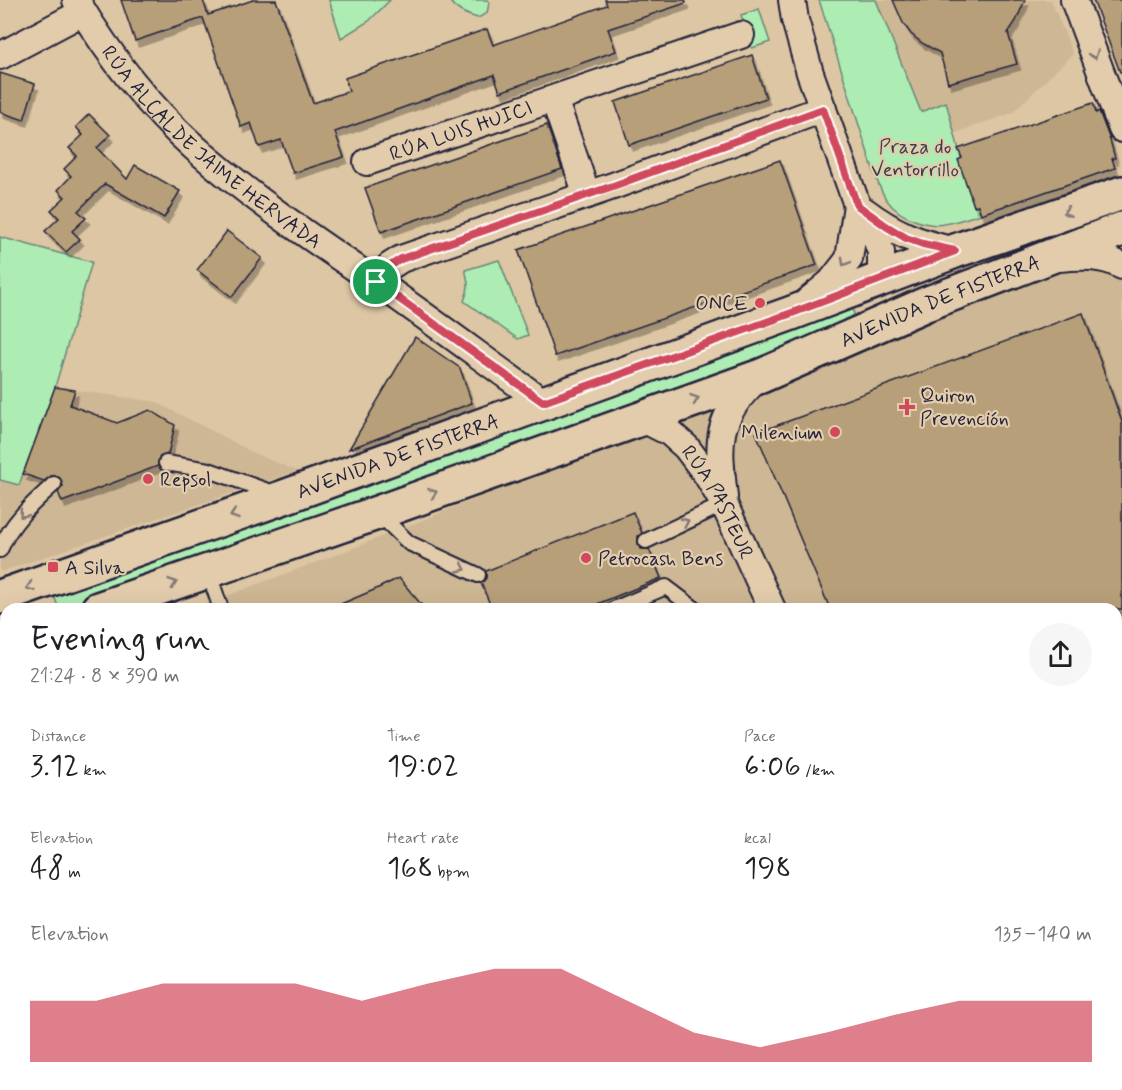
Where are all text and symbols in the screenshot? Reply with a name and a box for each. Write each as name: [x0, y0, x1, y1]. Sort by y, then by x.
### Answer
street label: RÚA ALCALDE JAIME HERVADA: [94, 40, 326, 256]
one-way arrow: [1087, 49, 1100, 60]
street label: RÚA LUIS HUICI: [386, 95, 536, 168]
park label: Praza do Ventorrillo: [871, 134, 959, 184]
one-way arrow: [1062, 205, 1073, 218]
street label: AVENIDA DE FISTERRA: [836, 250, 1044, 355]
pin: [350, 256, 401, 307]
one-way arrow: [841, 256, 853, 266]
icon: arrive: [359, 265, 392, 298]
place label: ONCE: [695, 291, 748, 318]
marker: ONCE: [753, 296, 767, 310]
place label: Quiron Prevención: [920, 383, 1009, 433]
one-way arrow: [689, 394, 700, 407]
marker: Quiron Prevención: [898, 398, 916, 416]
street label: AVENIDA DE FISTERRA: [293, 408, 503, 506]
place label: Milenium: [741, 420, 823, 447]
marker: Milenium: [828, 425, 842, 439]
street label: RÚA PASTEUR: [674, 440, 759, 564]
place label: Repsol: [160, 467, 211, 494]
marker: Repsol: [141, 472, 155, 486]
one-way arrow: [427, 488, 437, 501]
one-way arrow: [20, 507, 31, 518]
one-way arrow: [229, 507, 240, 520]
one-way arrow: [678, 518, 689, 530]
place label: Petrocash Bens: [598, 546, 723, 573]
marker: Petrocash Bens: [579, 551, 593, 565]
place label: A Silva: [65, 555, 125, 582]
marker: A Silva: [46, 560, 60, 574]
one-way arrow: [456, 560, 467, 572]
one-way arrow: [167, 578, 178, 591]
one-way arrow: [25, 579, 36, 592]
text: Evening run: [30, 618, 210, 662]
button: share: [1029, 623, 1092, 686]
text: 21:24 · 8 × 390 m: [30, 663, 180, 690]
text: Distance: [30, 726, 86, 747]
text: Time: [387, 726, 421, 747]
text: Pace: [744, 726, 776, 747]
text: 3.12: [30, 747, 79, 786]
text: 19:02: [387, 747, 459, 786]
text: 6:06: [744, 747, 801, 786]
text: km: [79, 760, 107, 781]
text: /km: [801, 760, 835, 781]
text: Elevation: [30, 828, 93, 849]
text: Heart rate: [387, 828, 459, 849]
text: kcal: [744, 828, 771, 849]
text: 48: [30, 849, 64, 888]
text: 168: [387, 849, 433, 888]
text: 198: [744, 849, 792, 888]
text: m: [64, 862, 81, 883]
text: bpm: [433, 862, 470, 883]
text: Elevation: [30, 921, 109, 948]
text: 135–140 m: [994, 921, 1092, 948]

